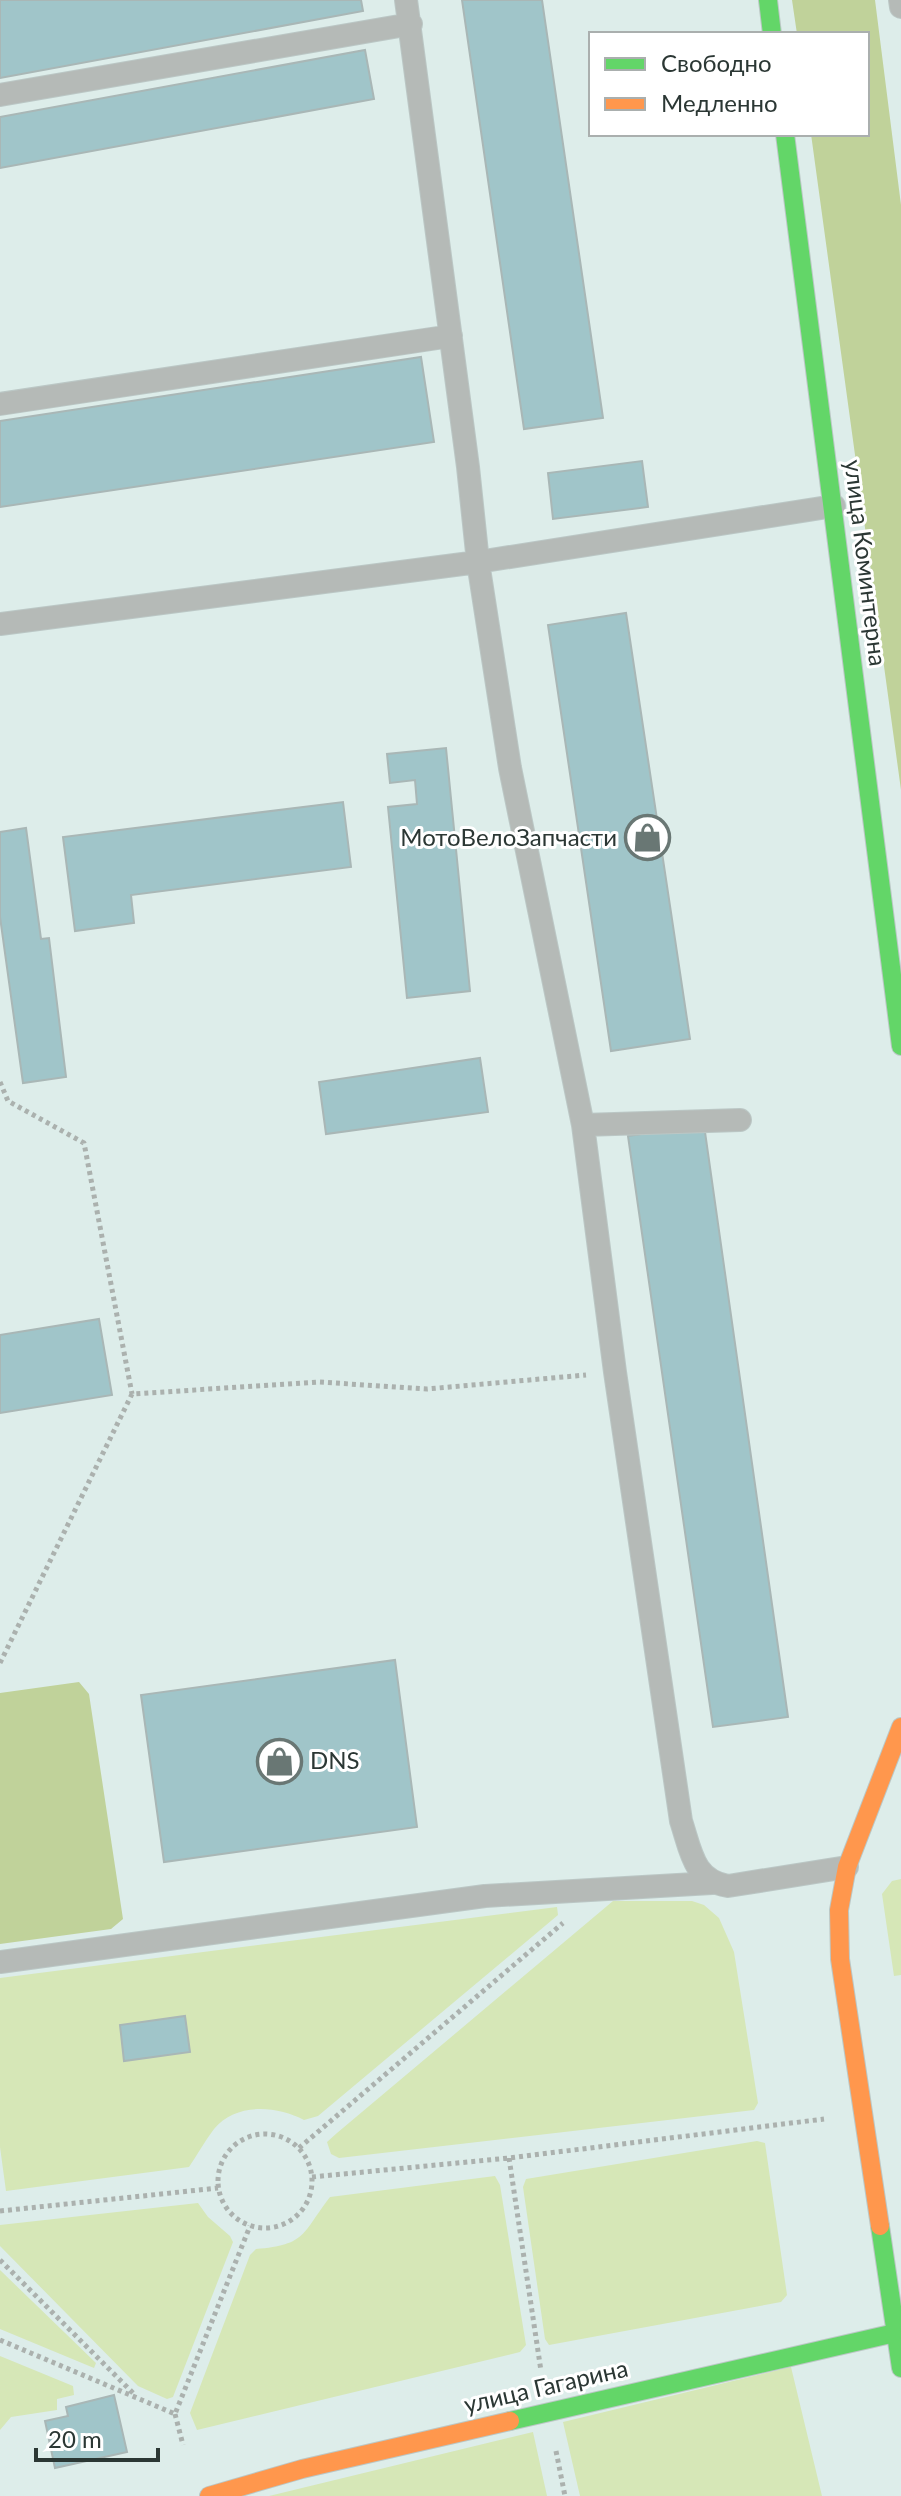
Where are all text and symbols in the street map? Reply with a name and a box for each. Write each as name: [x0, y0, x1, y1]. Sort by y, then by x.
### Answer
legend: [589, 32, 869, 136]
text: Свободно: [661, 48, 772, 77]
text: Медленно: [661, 88, 778, 117]
street label: улица Коминтерна: [839, 458, 894, 668]
shop icon: МотоВелоЗапчасти: [624, 814, 672, 862]
place label: МотоВелоЗапчасти: [400, 822, 617, 851]
shop icon: DNS: [255, 1737, 303, 1785]
place label: DNS: [310, 1745, 360, 1774]
street label: улица Гагарина: [461, 2353, 630, 2418]
scale bar: [36, 2412, 158, 2462]
text: 20 m: [48, 2424, 102, 2453]

